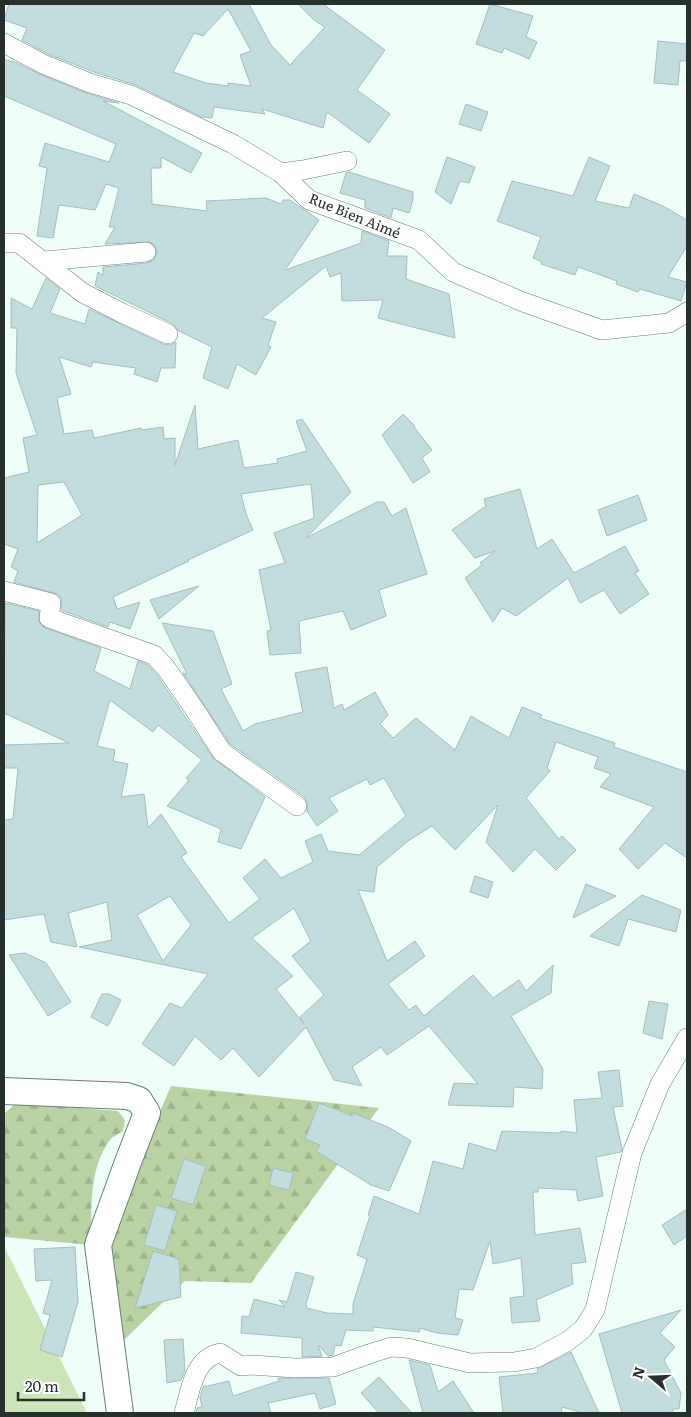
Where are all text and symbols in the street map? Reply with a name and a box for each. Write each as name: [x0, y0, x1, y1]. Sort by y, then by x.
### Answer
street label: Rue Bien Aimé: [306, 188, 404, 242]
north arrow: [626, 1352, 676, 1402]
text: N: [626, 1363, 649, 1381]
scale bar: [18, 1370, 84, 1402]
text: 20 m: [25, 1374, 59, 1397]

